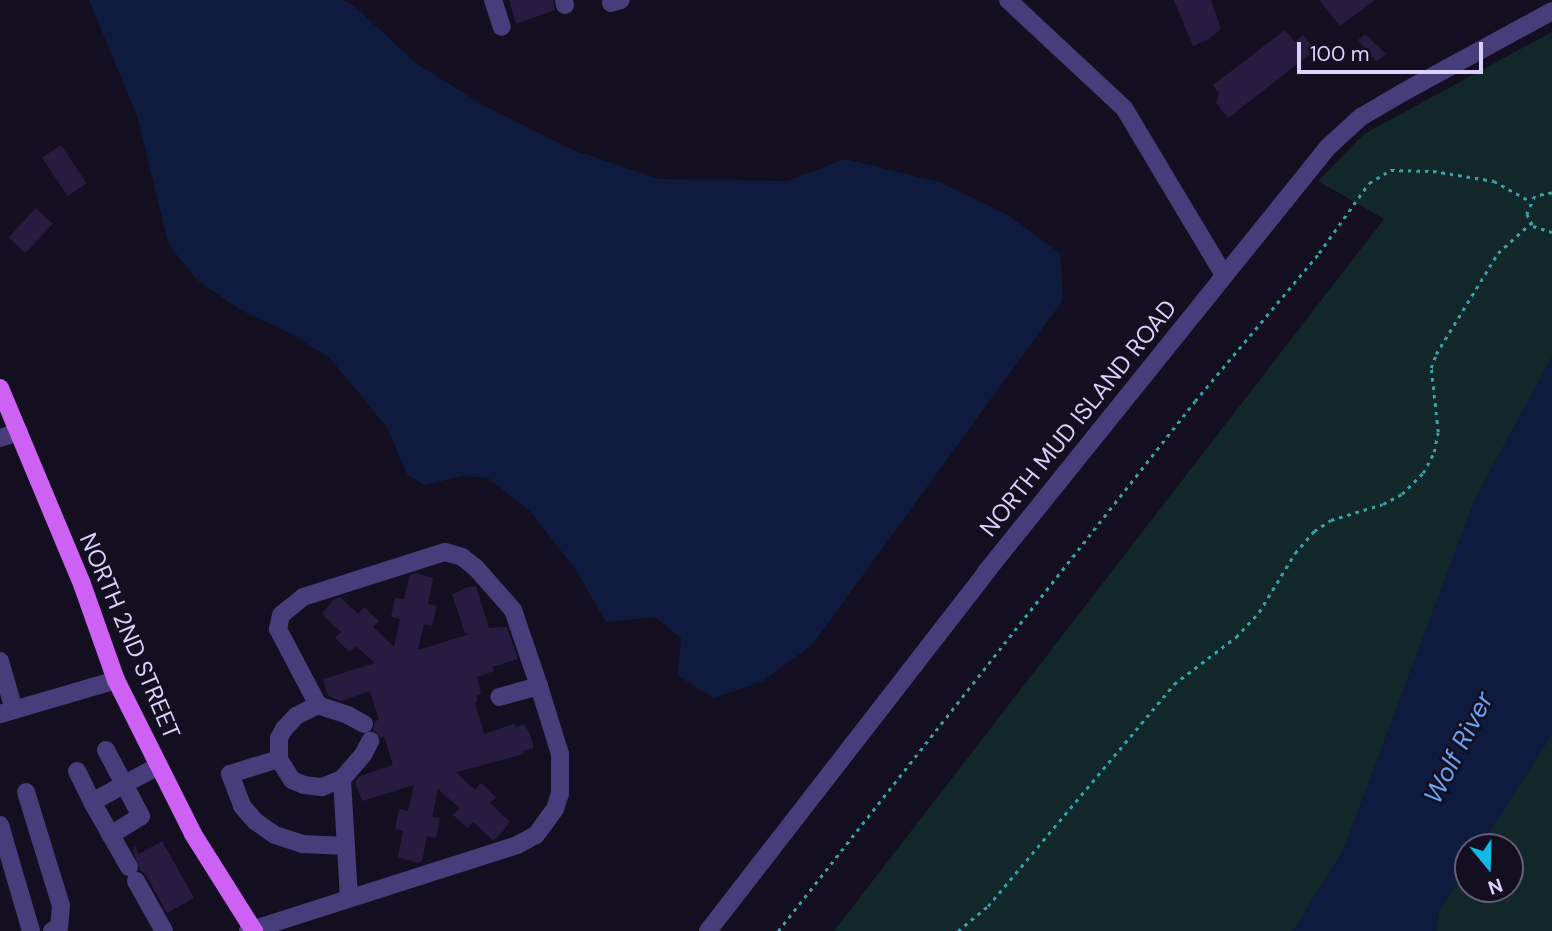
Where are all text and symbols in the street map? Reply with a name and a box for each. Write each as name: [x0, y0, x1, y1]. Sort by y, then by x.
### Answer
scale bar: [1300, 28, 1486, 72]
text: 100 m: [1310, 40, 1370, 68]
street label: NORTH MUD ISLAND ROAD: [974, 294, 1182, 542]
street label: NORTH 2ND STREET: [74, 529, 186, 743]
water label: Wolf River: [1418, 687, 1500, 809]
north arrow: [1454, 833, 1524, 903]
text: N: [1485, 872, 1506, 901]

